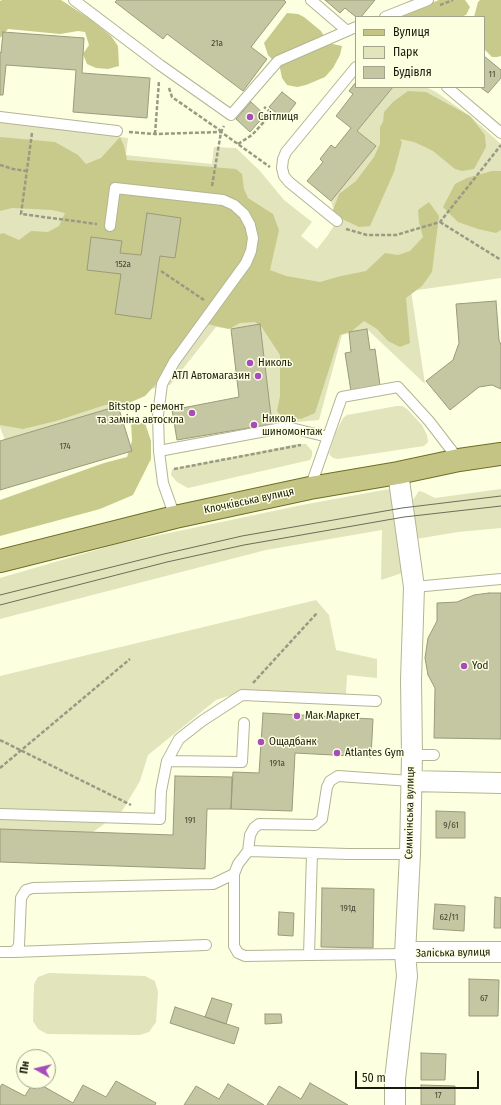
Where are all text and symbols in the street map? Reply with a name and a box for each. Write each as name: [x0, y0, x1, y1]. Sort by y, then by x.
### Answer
legend: [355, 16, 485, 88]
text: Вулиця: [393, 25, 430, 39]
house number: 21а: [211, 38, 223, 48]
text: Парк: [393, 45, 418, 59]
text: Будівля: [393, 65, 432, 79]
house number: 11: [489, 69, 495, 79]
place label: Світлиця: [258, 110, 299, 124]
marker: Світлиця: [245, 112, 255, 122]
house number: 152а: [115, 259, 131, 269]
place label: Николь: [258, 356, 292, 370]
marker: Николь: [245, 358, 255, 368]
place label: АТЛ Автомагазин: [172, 369, 250, 383]
marker: АТЛ Автомагазин: [253, 371, 263, 381]
place label: Bitstop - ремонт та заміна автоскла: [97, 400, 184, 426]
marker: Bitstop - ремонт та заміна автоскла: [187, 408, 197, 418]
place label: Николь шиномонтаж: [262, 412, 322, 438]
marker: Николь шиномонтаж: [249, 420, 259, 430]
house number: 174: [59, 441, 71, 451]
street label: Клочківська вулиця: [203, 485, 295, 517]
place label: Yod: [472, 659, 489, 673]
marker: Yod: [459, 661, 469, 671]
place label: Мак Маркет: [305, 709, 360, 723]
marker: Мак Маркет: [292, 711, 302, 721]
place label: Ощадбанк: [269, 735, 317, 749]
marker: Ощадбанк: [256, 737, 266, 747]
place label: Atlantes Gym: [345, 746, 404, 760]
marker: Atlantes Gym: [332, 748, 342, 758]
house number: 191а: [269, 758, 285, 768]
street label: Семикінська вулиця: [403, 766, 417, 860]
house number: 191: [184, 815, 196, 825]
house number: 9/61: [443, 820, 459, 830]
house number: 191д: [340, 903, 356, 913]
house number: 62/11: [440, 912, 458, 922]
street label: Заліська вулиця: [415, 946, 491, 960]
house number: 67: [480, 993, 488, 1003]
north arrow: [16, 1049, 56, 1089]
text: Пн: [17, 1060, 32, 1074]
scale bar: [357, 1063, 481, 1089]
text: 50 m: [362, 1071, 386, 1085]
house number: 17: [434, 1090, 442, 1100]

